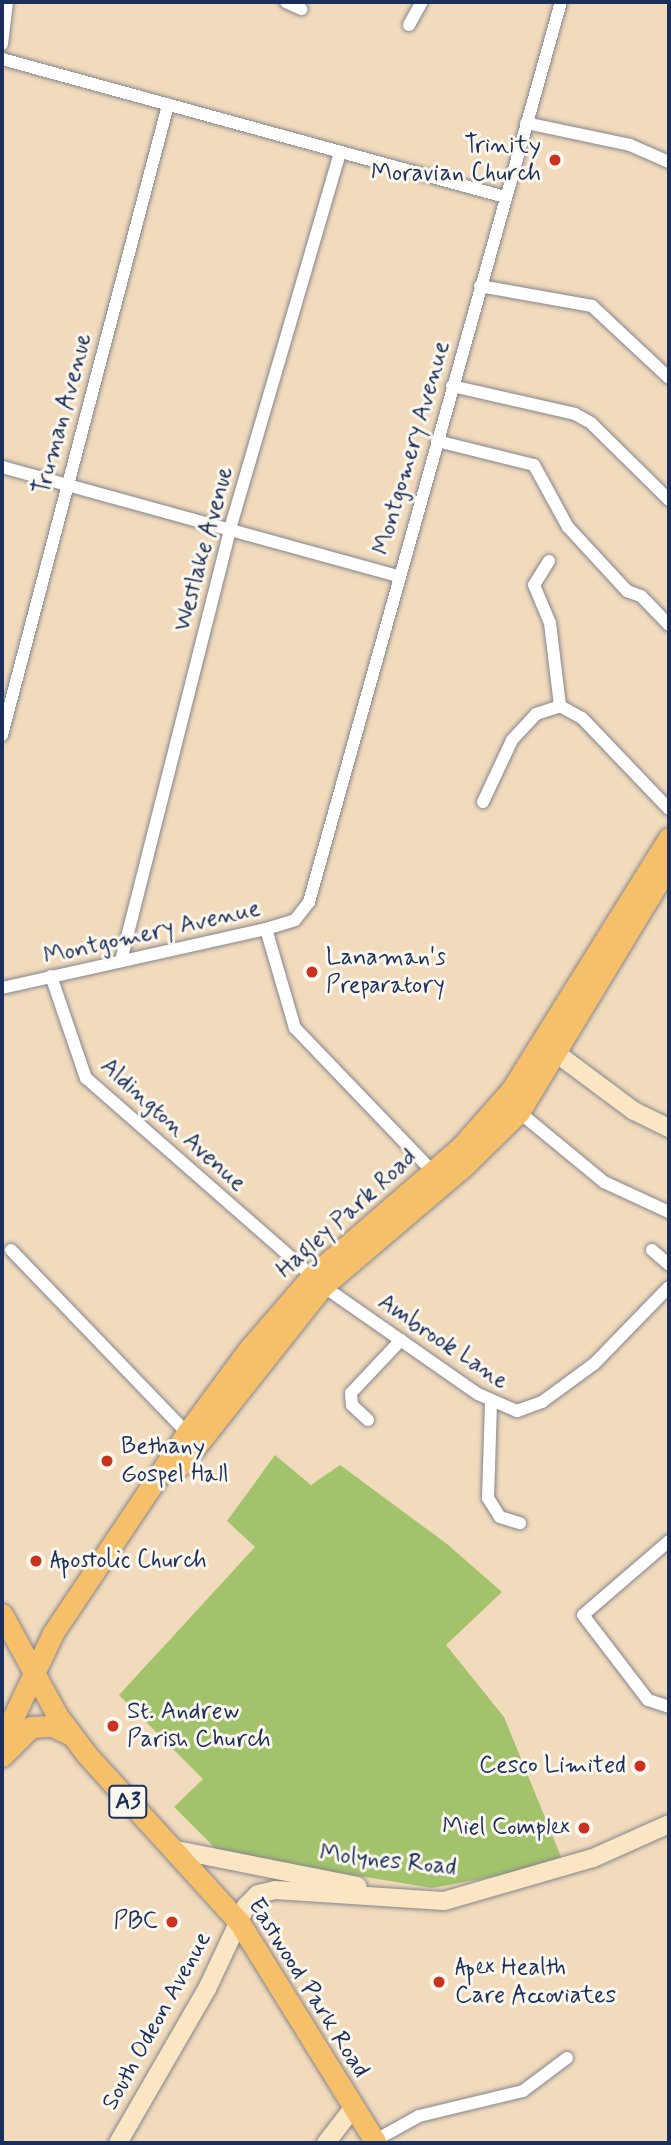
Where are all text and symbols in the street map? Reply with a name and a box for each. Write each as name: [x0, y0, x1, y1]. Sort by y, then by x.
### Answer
place label: Trinity Moravian Church: [365, 132, 541, 188]
marker: Trinity Moravian Church: [547, 152, 563, 168]
street label: Truman Avenue: [28, 331, 98, 497]
street label: Montgomery Avenue: [369, 341, 455, 555]
street label: Westlake Avenue: [168, 461, 240, 637]
street label: Montgomery Avenue: [44, 895, 260, 971]
place label: Lanaman's Preparatory: [326, 944, 446, 1000]
marker: Lanaman's Preparatory: [304, 964, 320, 980]
street label: Aldington Avenue: [94, 1052, 252, 1198]
street label: Hagley Park Road: [272, 1145, 422, 1283]
street label: Ambrook Lane: [373, 1289, 513, 1395]
place label: Bethany Gospel Hall: [121, 1433, 229, 1489]
marker: Bethany Gospel Hall: [99, 1453, 115, 1469]
place label: Apostolic Church: [50, 1547, 213, 1575]
marker: Apostolic Church: [28, 1553, 44, 1569]
place label: St. Andrew Parish Church: [127, 1698, 271, 1754]
marker: St. Andrew Parish Church: [105, 1718, 121, 1734]
place label: Cesco Limited: [479, 1752, 626, 1780]
marker: Cesco Limited: [632, 1758, 648, 1774]
road number: A3: [107, 1783, 149, 1822]
place label: Miel Complex: [436, 1814, 570, 1842]
marker: Miel Complex: [576, 1820, 592, 1836]
street label: Molynes Road: [319, 1840, 457, 1882]
street label: Eastwood Park Road: [243, 1896, 373, 2080]
place label: PBC: [114, 1908, 158, 1936]
marker: PBC: [164, 1914, 180, 1930]
street label: South Odeon Avenue: [96, 1926, 218, 2116]
place label: Apex Health Care Accoviates: [455, 1954, 616, 2010]
marker: Apex Health Care Accoviates: [429, 1972, 449, 1992]

